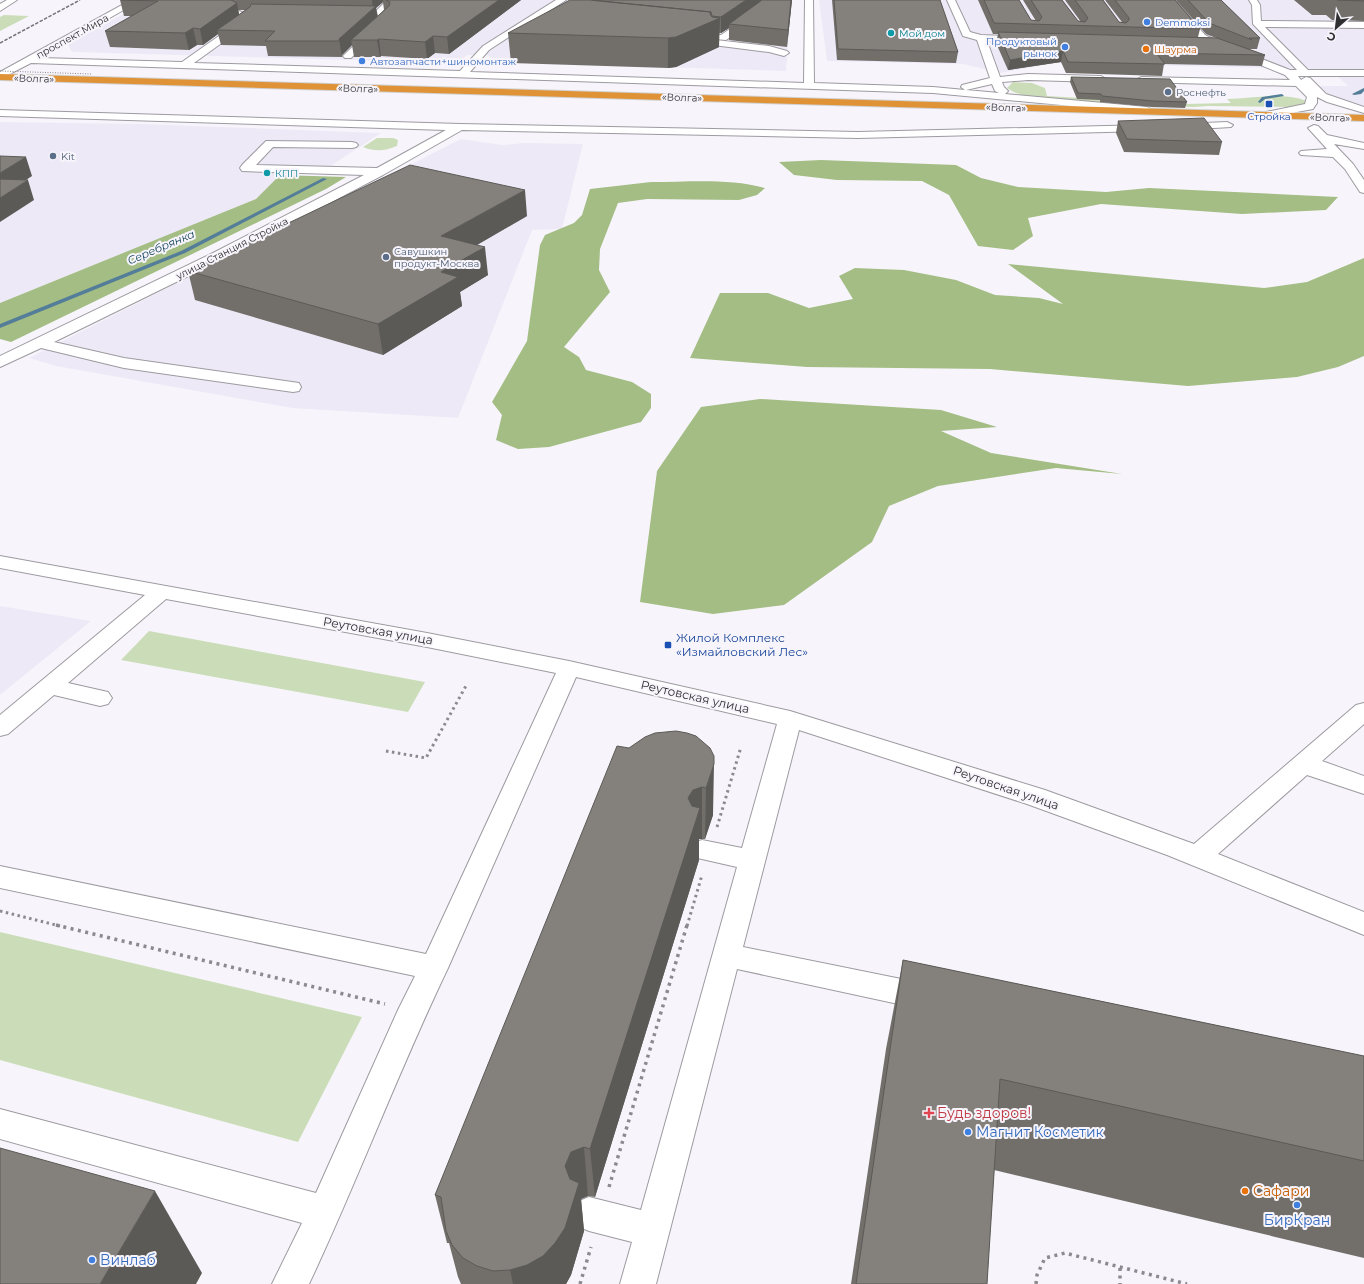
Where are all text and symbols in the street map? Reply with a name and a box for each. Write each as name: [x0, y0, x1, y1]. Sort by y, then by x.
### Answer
north arrow: [1316, 8, 1356, 48]
street label: проспект Мира: [34, 11, 111, 62]
place label: Demmoksi: [1155, 16, 1210, 29]
marker: Demmoksi: [1142, 17, 1152, 27]
place label: Мой дом: [899, 27, 945, 40]
marker: Мой дом: [886, 28, 896, 38]
text: С: [1324, 29, 1338, 45]
place label: Продуктовый рынок: [986, 35, 1057, 60]
marker: Продуктовый рынок: [1060, 42, 1070, 52]
place label: Шаурма: [1154, 43, 1197, 56]
marker: Шаурма: [1141, 44, 1151, 54]
place label: Автозапчасти+шиномонтаж: [370, 55, 517, 68]
marker: Автозапчасти+шиномонтаж: [357, 56, 367, 66]
street label: «Волга»: [14, 71, 55, 86]
street label: «Волга»: [338, 81, 379, 96]
place label: Роснефть: [1176, 86, 1226, 99]
marker: Роснефть: [1163, 87, 1173, 97]
street label: «Волга»: [662, 90, 703, 105]
marker: Стройка: [1264, 99, 1274, 109]
street label: «Волга»: [986, 100, 1027, 115]
place label: Стройка: [1247, 110, 1291, 123]
street label: «Волга»: [1310, 110, 1351, 125]
place label: Kit: [61, 150, 75, 163]
marker: Kit: [48, 151, 58, 161]
place label: КПП: [275, 167, 298, 180]
marker: КПП: [262, 168, 272, 178]
street label: улица Станция Стройка: [173, 215, 290, 283]
water label: Серебрянка: [125, 226, 197, 267]
place label: Савушкин продукт-Москва: [394, 245, 479, 270]
marker: Савушкин продукт-Москва: [381, 252, 391, 262]
street label: Реутовская улица: [322, 613, 434, 648]
place label: Жилой Комплекс «Измайловский Лес»: [676, 630, 808, 659]
marker: Жилой Комплекс «Измайловский Лес»: [663, 640, 673, 650]
street label: Реутовская улица: [639, 677, 751, 716]
street label: Реутовская улица: [951, 762, 1061, 813]
place label: Будь здоров!: [937, 1104, 1031, 1122]
marker: Будь здоров!: [924, 1108, 934, 1118]
place label: Магнит Косметик: [976, 1123, 1104, 1141]
marker: Магнит Косметик: [963, 1127, 973, 1137]
place label: Сафари: [1253, 1182, 1309, 1200]
marker: Сафари: [1240, 1186, 1250, 1196]
marker: БирКран: [1292, 1200, 1302, 1210]
place label: БирКран: [1264, 1211, 1330, 1229]
place label: Винлаб: [100, 1251, 156, 1269]
marker: Винлаб: [87, 1255, 97, 1265]

